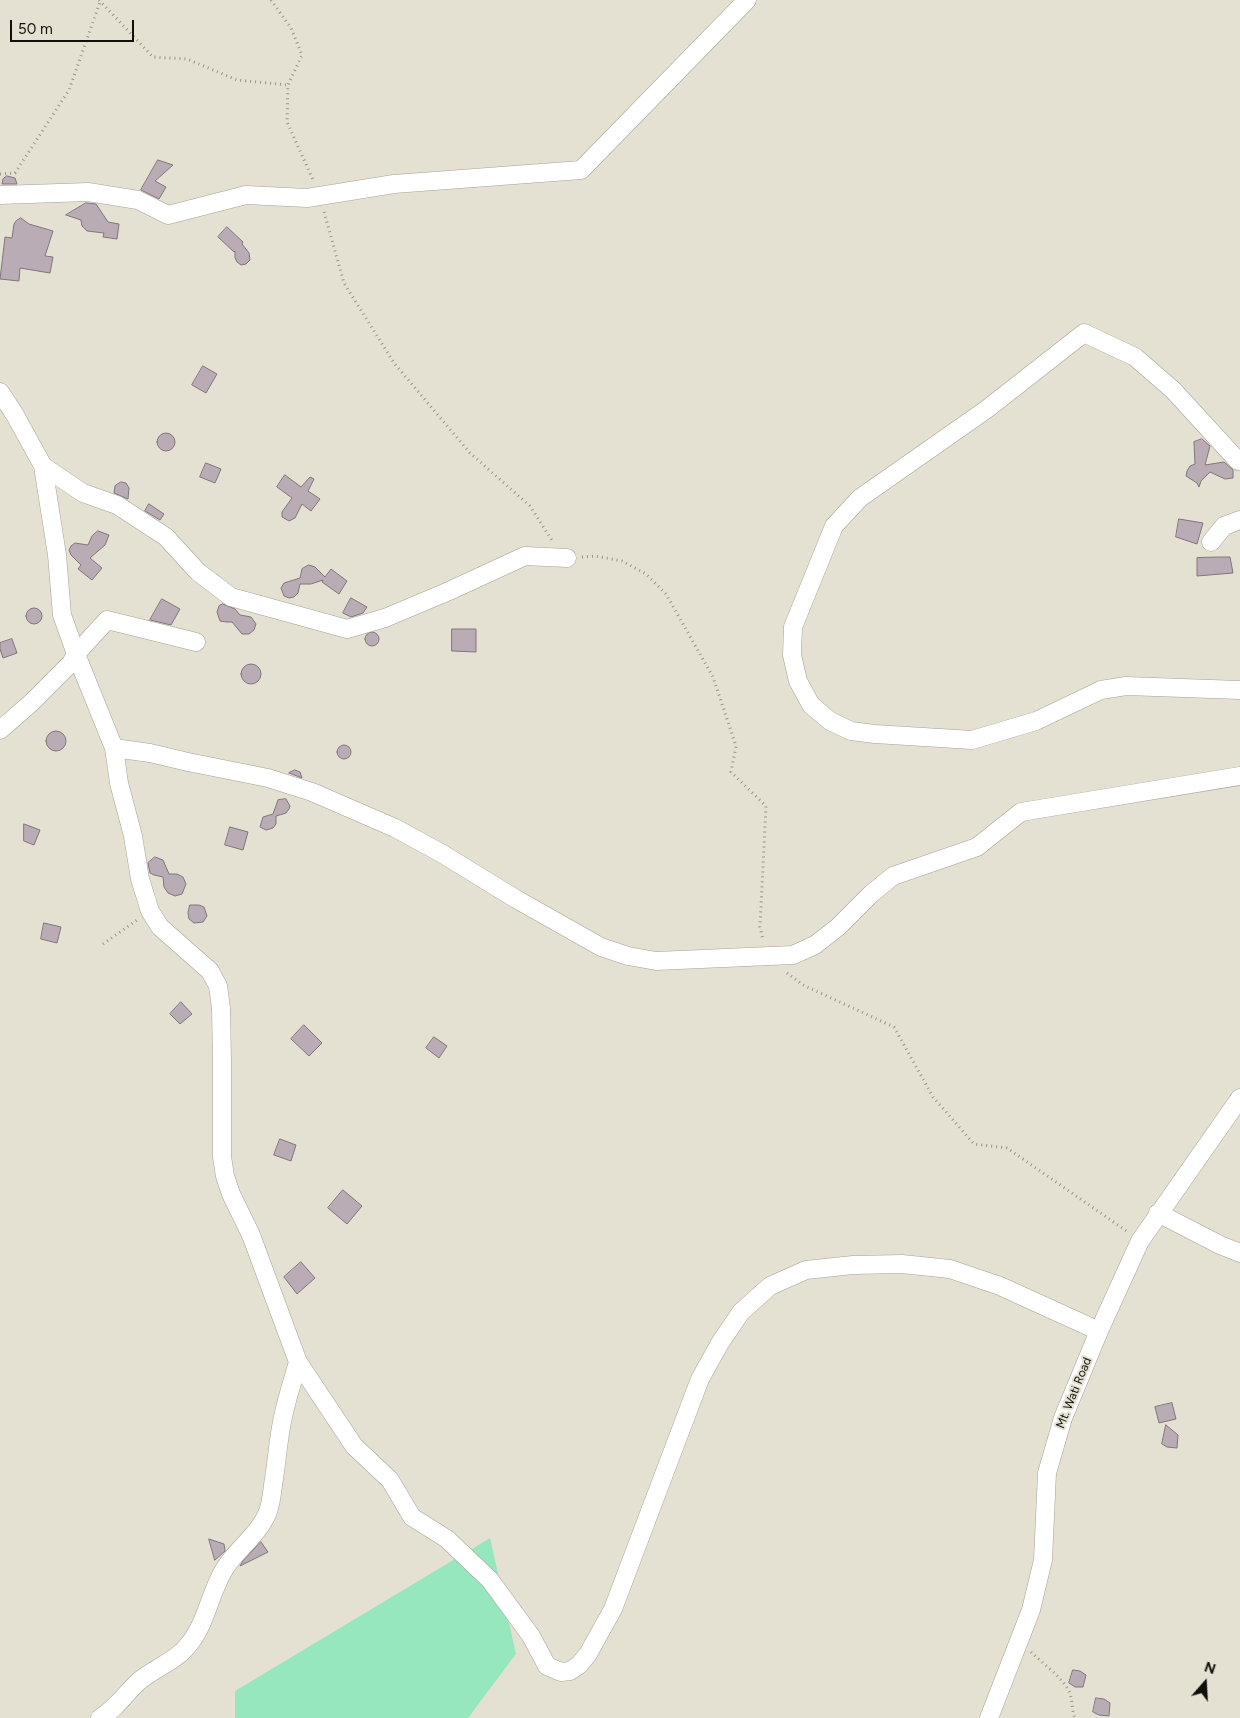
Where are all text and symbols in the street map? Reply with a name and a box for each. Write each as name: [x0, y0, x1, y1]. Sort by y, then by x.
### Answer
scale bar: [12, 10, 136, 42]
text: 50 m: [18, 20, 53, 38]
street label: Mt. Wati Road: [1053, 1355, 1095, 1431]
north arrow: [1180, 1658, 1230, 1708]
text: N: [1202, 1659, 1218, 1678]

